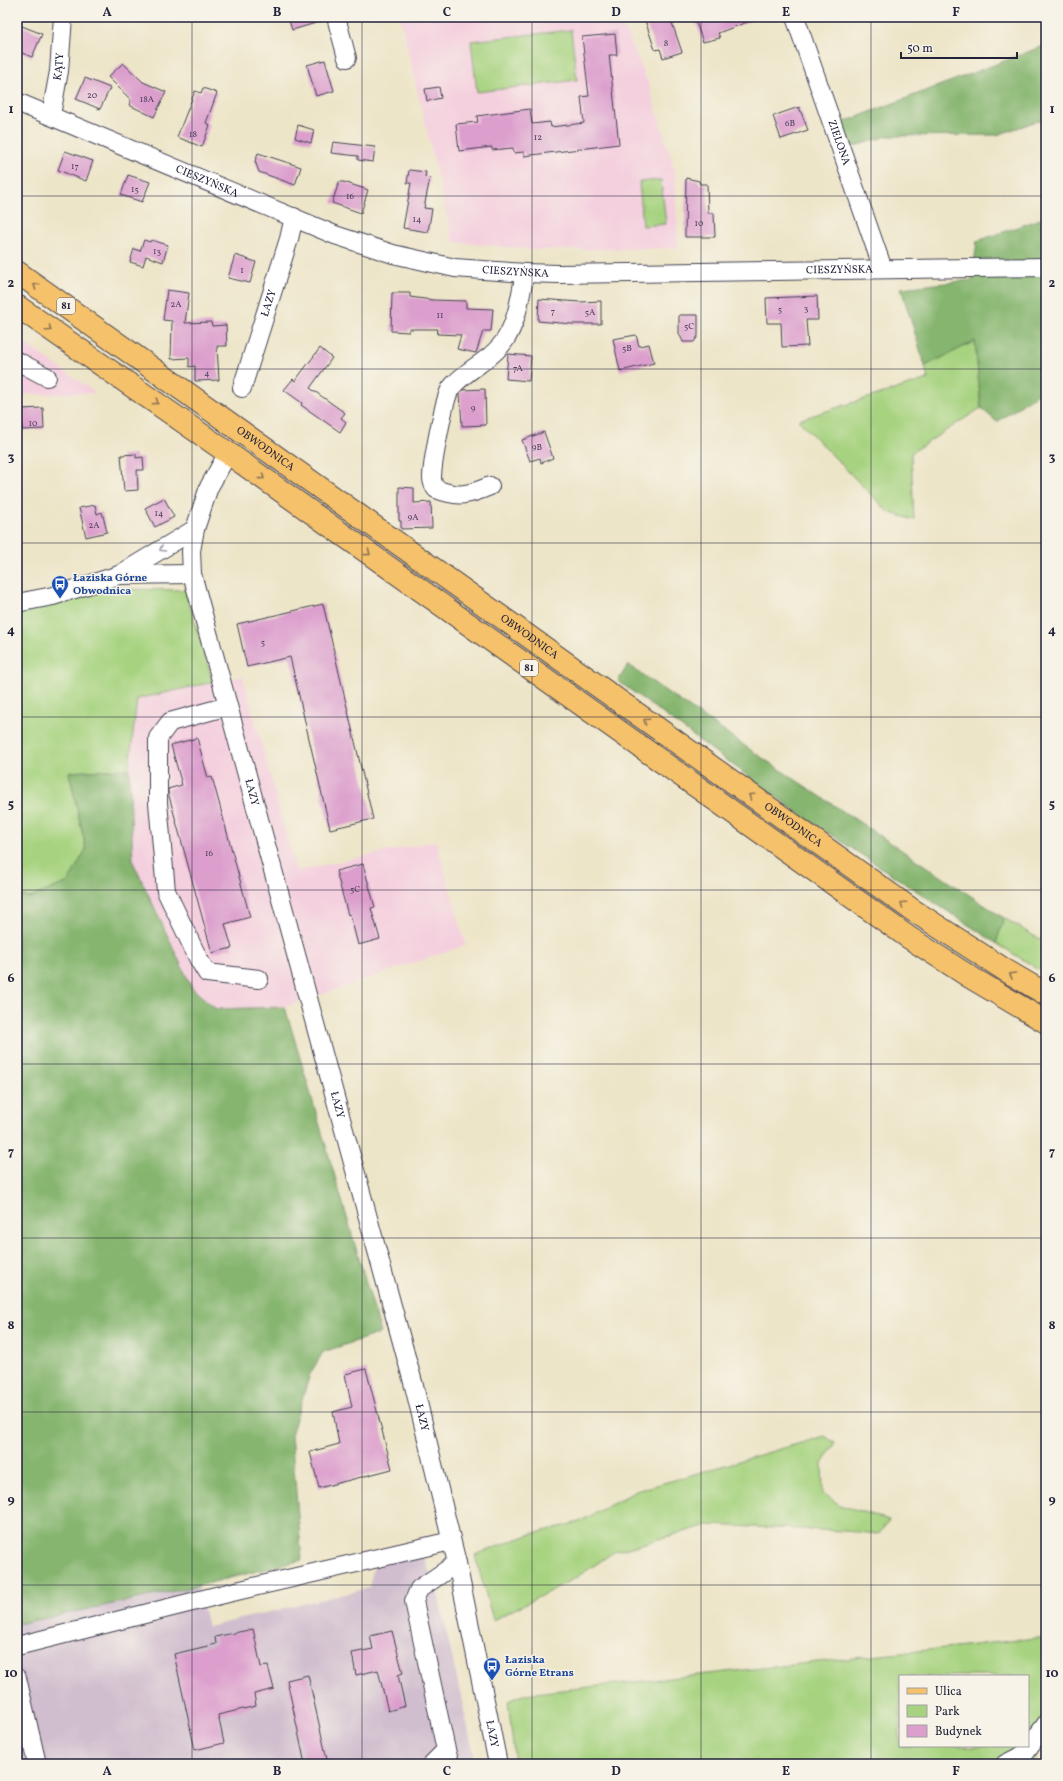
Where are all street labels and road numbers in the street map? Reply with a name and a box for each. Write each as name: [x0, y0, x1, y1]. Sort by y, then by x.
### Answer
street label: KĄTY: [50, 52, 68, 82]
street label: ZIELONA: [824, 118, 854, 168]
street label: CIESZYŃSKA: [173, 162, 241, 201]
street label: CIESZYŃSKA: [482, 262, 549, 281]
street label: CIESZYŃSKA: [806, 262, 873, 278]
street label: ŁAZY: [257, 288, 280, 318]
road number: 81: [57, 298, 75, 314]
street label: OBWODNICA: [233, 423, 298, 475]
street label: OBWODNICA: [497, 611, 562, 663]
road number: 81: [520, 660, 538, 676]
street label: ŁAZY: [241, 777, 263, 808]
street label: OBWODNICA: [761, 799, 825, 851]
street label: ŁAZY: [326, 1090, 348, 1120]
street label: ŁAZY: [411, 1403, 432, 1433]
street label: ŁAZY: [482, 1719, 502, 1749]

